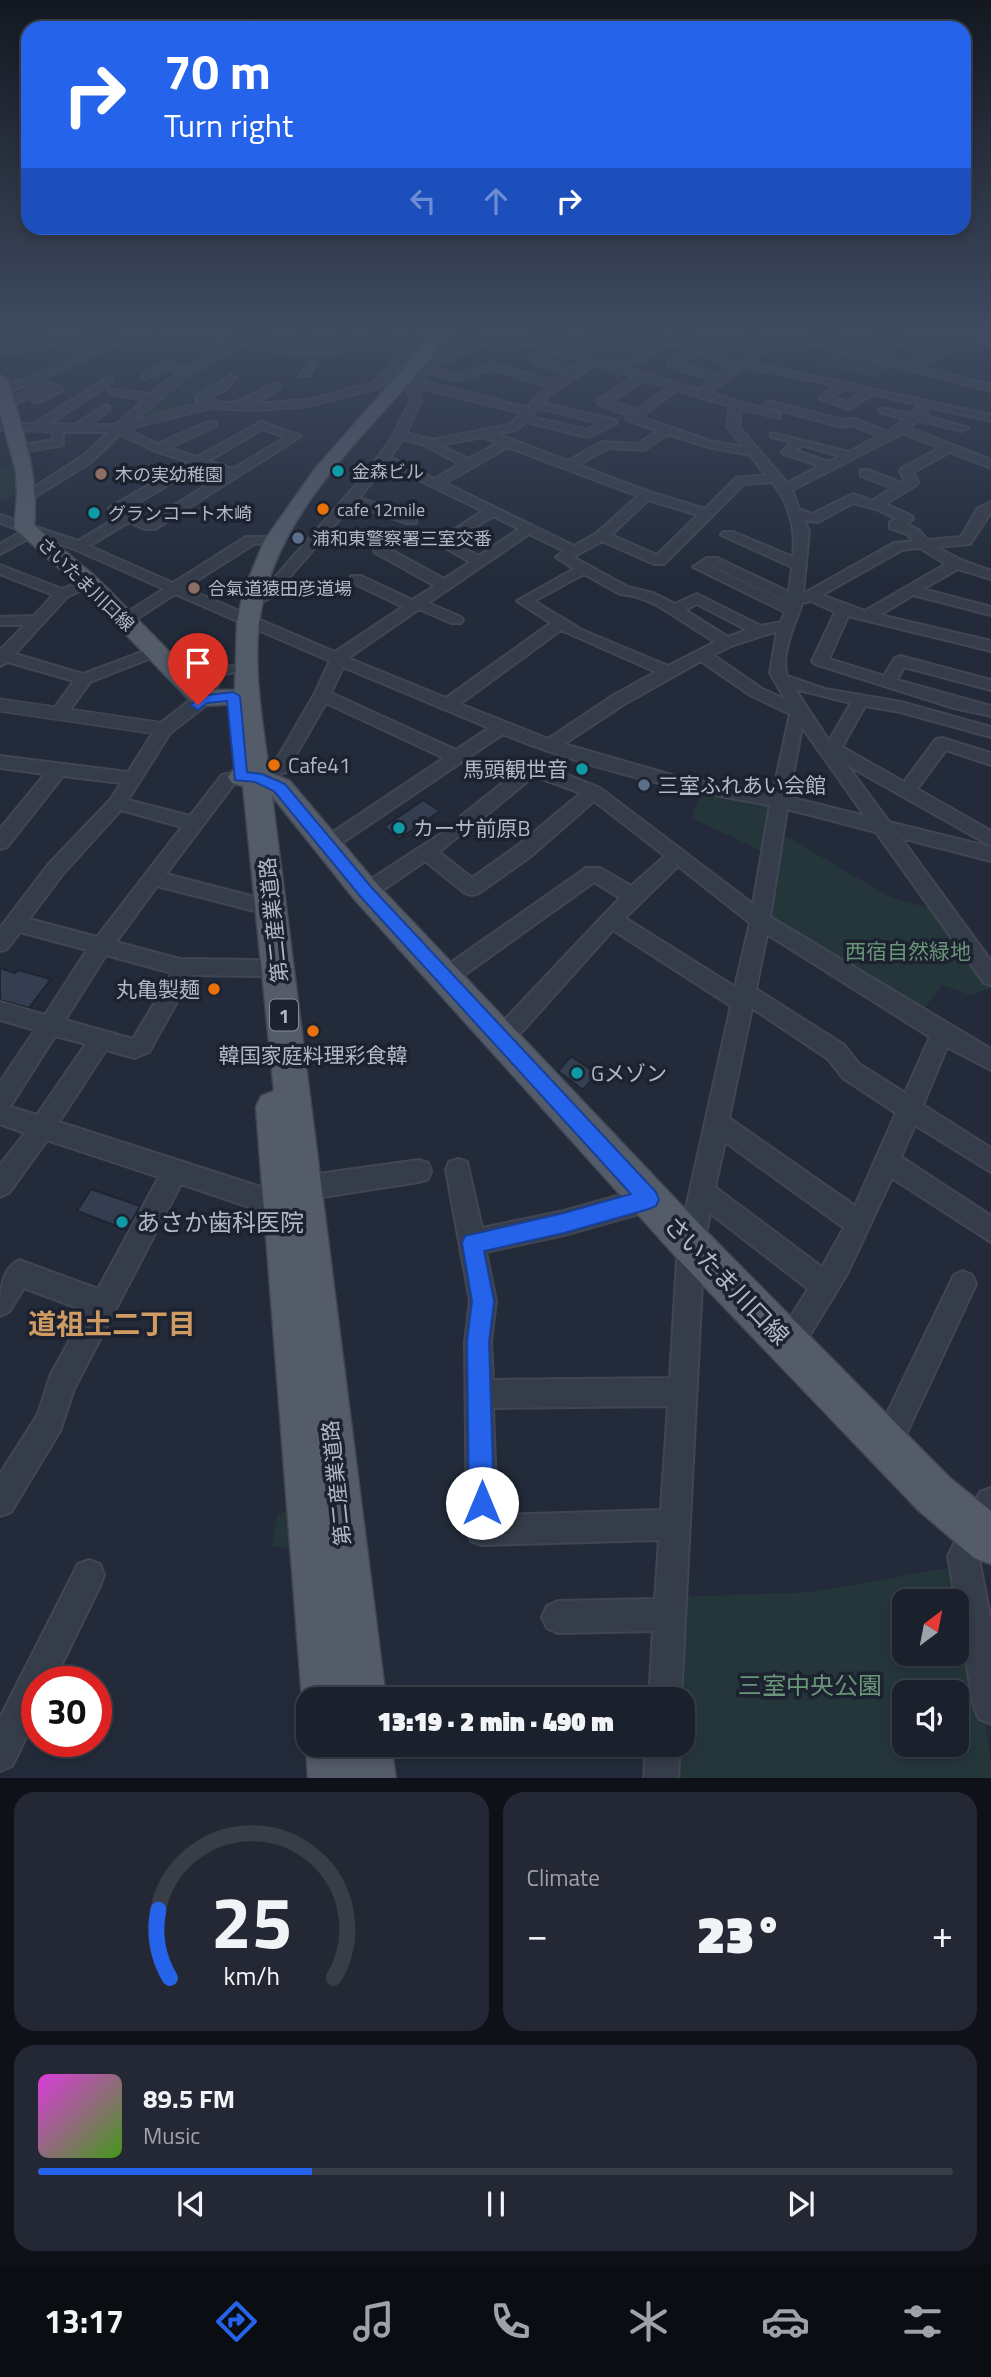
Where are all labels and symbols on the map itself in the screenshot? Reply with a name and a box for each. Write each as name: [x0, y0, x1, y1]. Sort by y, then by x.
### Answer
place label: 金森ビル: [352, 458, 424, 485]
place label: 木の実幼稚園: [115, 461, 223, 488]
marker: 金森ビル: [330, 463, 346, 479]
marker: 木の実幼稚園: [93, 466, 109, 482]
place label: cafe 12mile: [337, 496, 425, 523]
place label: グランコート木崎: [108, 500, 252, 527]
marker: cafe 12mile: [315, 501, 331, 517]
marker: グランコート木崎: [86, 505, 102, 521]
place label: 浦和東警察署三室交番: [312, 525, 492, 552]
marker: 浦和東警察署三室交番: [290, 530, 306, 546]
street label: さいたま川口線: [31, 531, 141, 637]
place label: 合氣道猿田彦道場: [208, 575, 352, 602]
marker: 合氣道猿田彦道場: [186, 580, 202, 596]
pin: [168, 633, 228, 705]
place label: Cafe41: [288, 749, 351, 781]
place label: 馬頭観世音: [463, 753, 568, 785]
marker: Cafe41: [266, 757, 282, 773]
marker: 馬頭観世音: [574, 761, 590, 777]
place label: 三室ふれあい会館: [658, 769, 826, 801]
marker: 三室ふれあい会館: [636, 777, 652, 793]
place label: カーサ前原B: [413, 812, 531, 844]
marker: カーサ前原B: [391, 820, 407, 836]
street label: 第二産業道路: [251, 856, 295, 984]
park label: 西宿自然緑地: [845, 935, 971, 967]
place label: 丸亀製麺: [116, 973, 200, 1005]
marker: 丸亀製麺: [206, 981, 222, 997]
road number: 1: [270, 1000, 298, 1030]
marker: 韓国家庭料理彩食韓: [305, 1023, 321, 1039]
place label: 韓国家庭料理彩食韓: [219, 1039, 408, 1071]
place label: Gメゾン: [591, 1057, 667, 1089]
marker: Gメゾン: [569, 1065, 585, 1081]
place label: あさか歯科医院: [136, 1204, 304, 1240]
street label: さいたま川口線: [656, 1207, 798, 1353]
marker: あさか歯科医院: [114, 1214, 130, 1230]
district label: 道祖土二丁目: [28, 1302, 196, 1345]
street label: 第二産業道路: [314, 1419, 358, 1547]
position arrow: [445, 1466, 519, 1540]
north arrow: [892, 1589, 970, 1666]
speed limit sign: 30: [21, 1666, 112, 1757]
park label: 三室中央公園: [738, 1667, 882, 1703]

